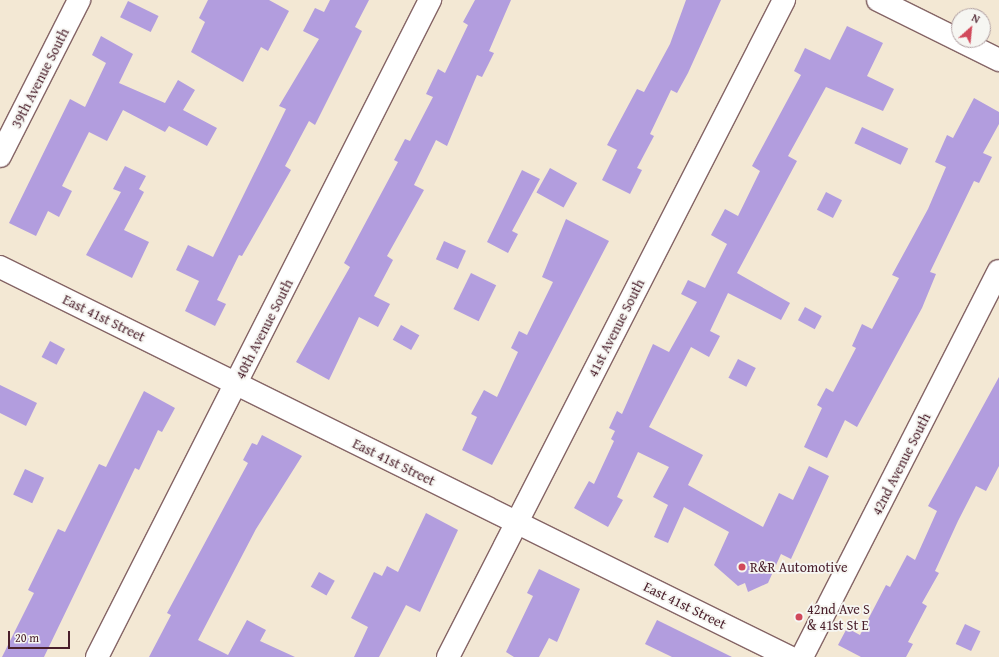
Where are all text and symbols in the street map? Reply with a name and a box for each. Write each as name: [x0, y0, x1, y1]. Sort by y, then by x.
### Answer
north arrow: [951, 8, 991, 48]
text: N: [969, 9, 983, 27]
street label: 39th Avenue South: [8, 25, 72, 131]
street label: 40th Avenue South: [232, 276, 296, 382]
street label: 41st Avenue South: [584, 276, 648, 380]
street label: East 41st Street: [60, 291, 148, 345]
street label: 42nd Avenue South: [868, 410, 934, 518]
street label: East 41st Street: [350, 435, 438, 489]
place label: R&R Automotive: [750, 559, 847, 575]
marker: R&R Automotive: [737, 562, 747, 572]
street label: East 41st Street: [641, 578, 729, 632]
place label: 42nd Ave S & 41st St E: [807, 601, 870, 634]
marker: 42nd Ave S & 41st St E: [794, 612, 804, 622]
scale bar: [10, 623, 72, 649]
text: 20 m: [15, 629, 39, 646]

